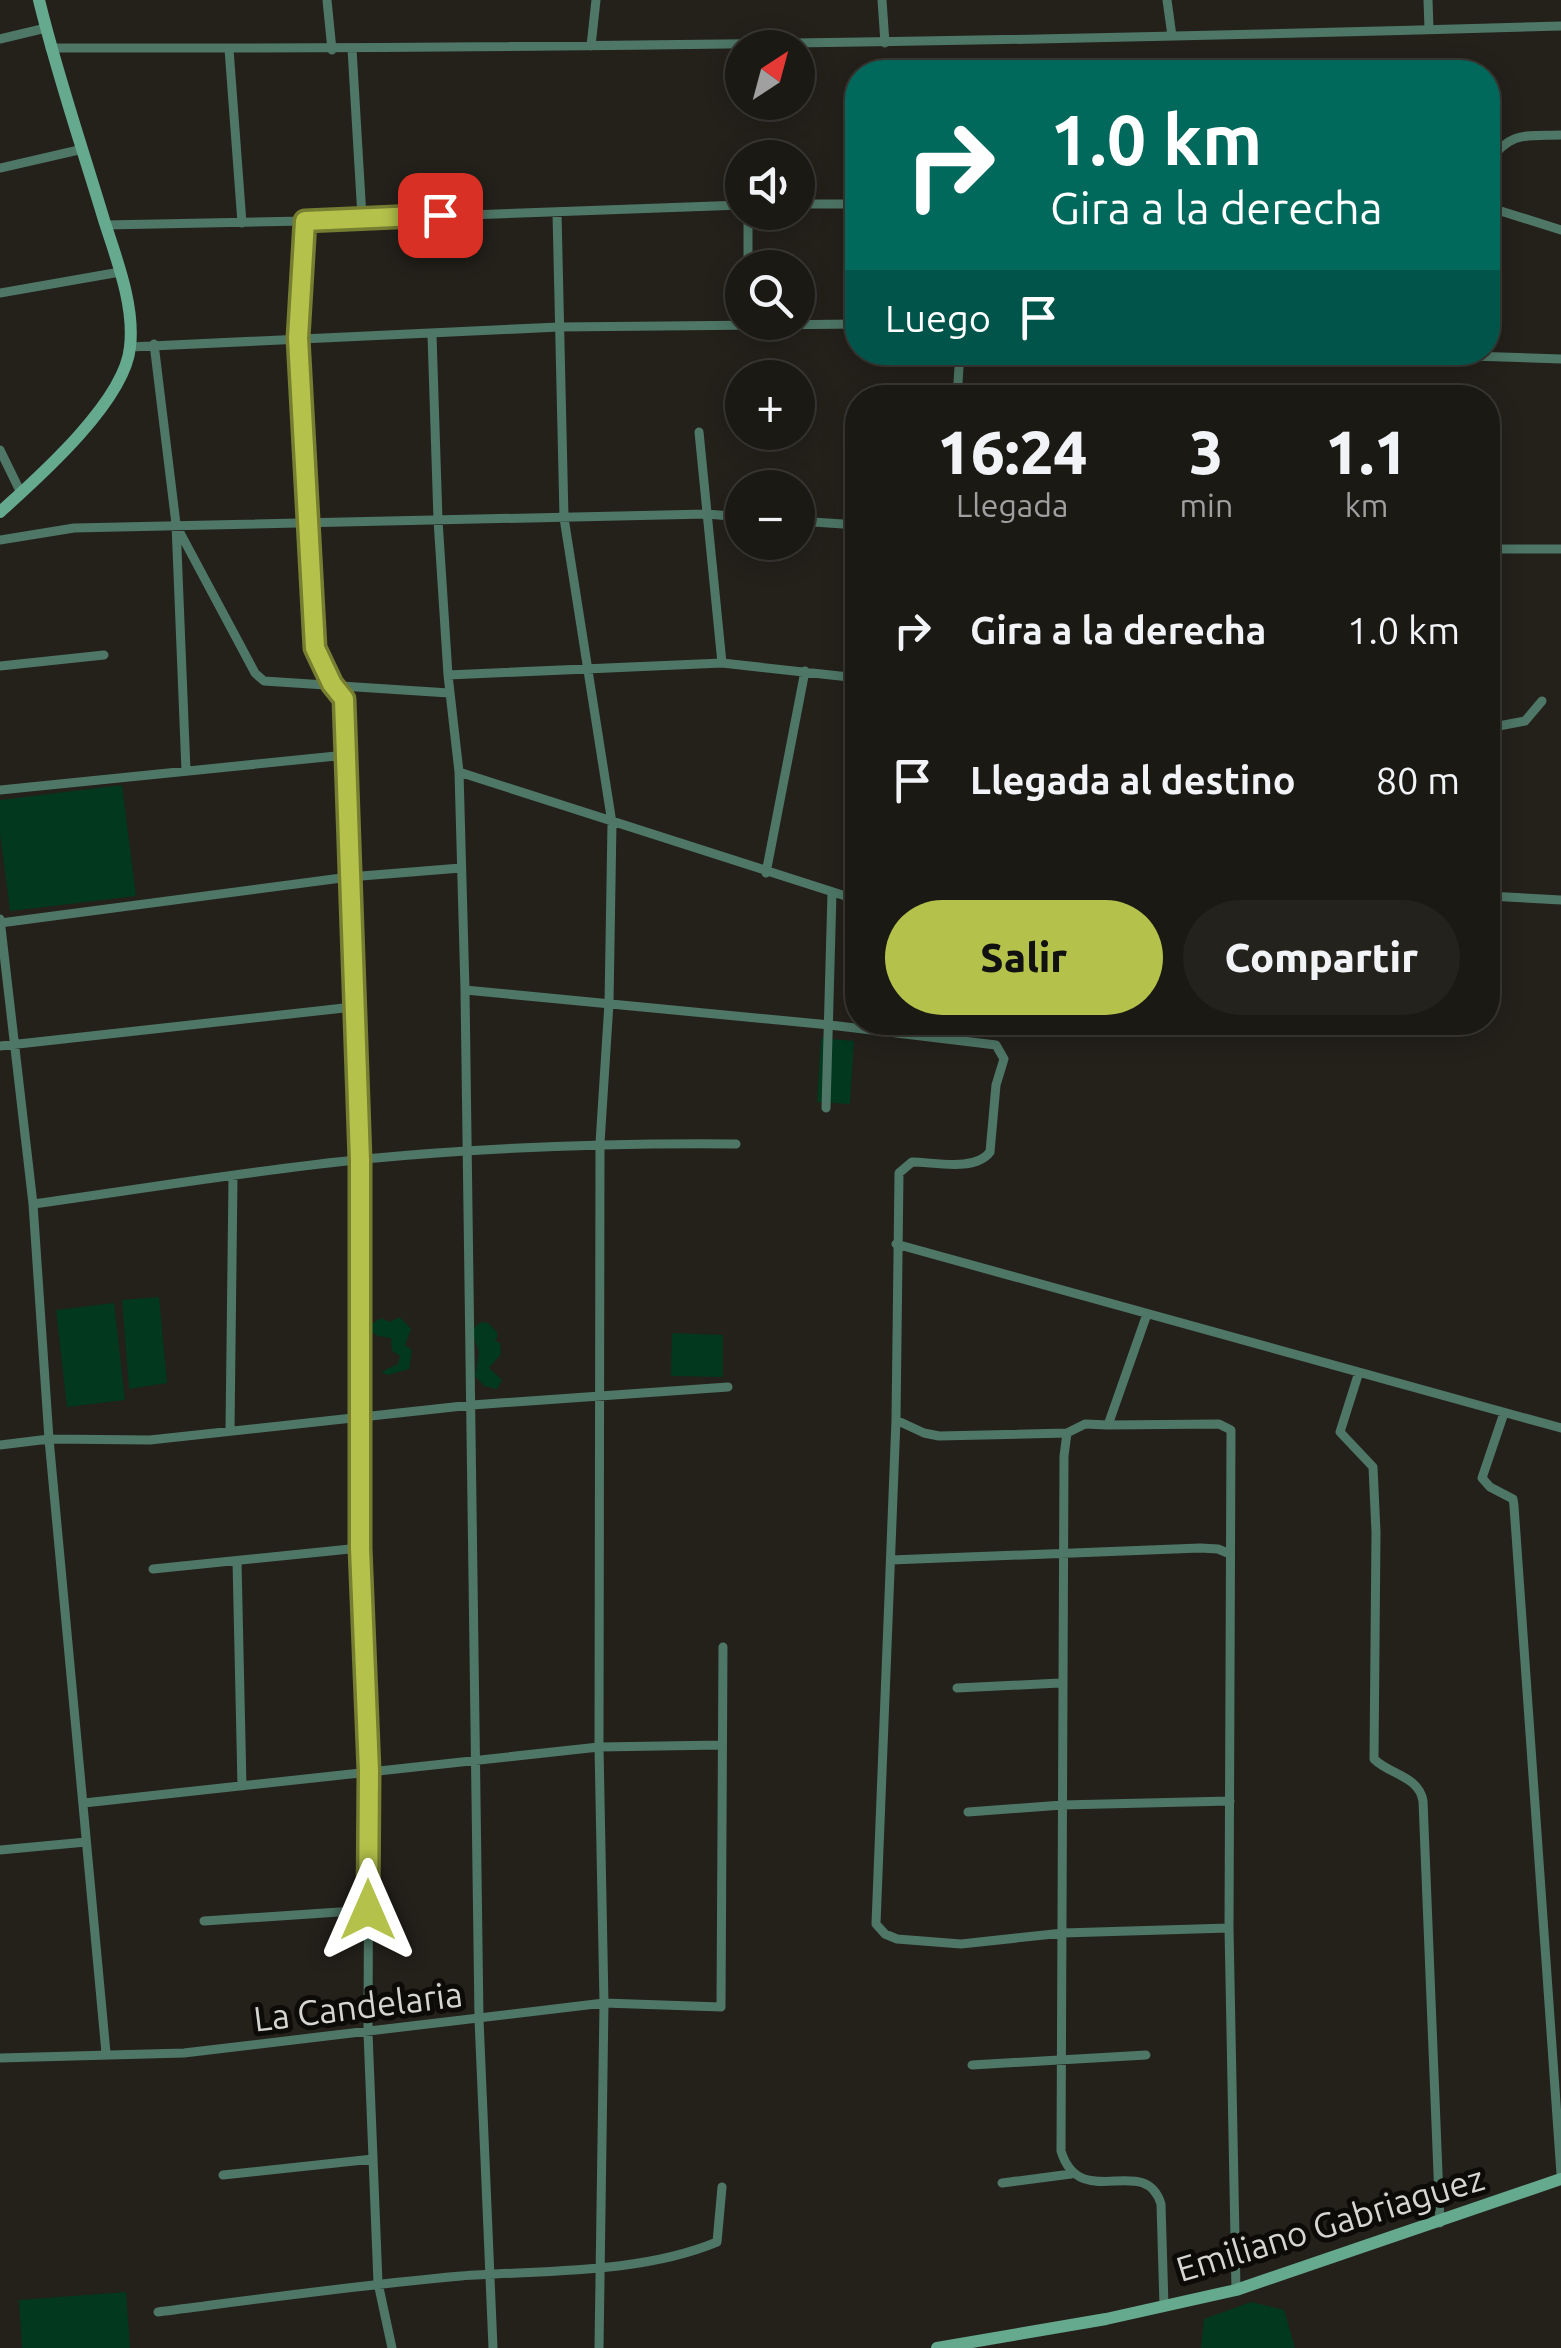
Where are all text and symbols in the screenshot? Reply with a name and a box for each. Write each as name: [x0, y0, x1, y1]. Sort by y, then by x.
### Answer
north arrow: [725, 30, 815, 120]
map controls: [725, 30, 815, 560]
icon: right: [885, 100, 1015, 230]
text: 1.0 km: [1050, 100, 1262, 178]
button: sound: [725, 140, 815, 230]
pin: [398, 173, 483, 258]
text: Gira a la derecha: [1050, 182, 1383, 233]
icon: arrive: [413, 188, 468, 243]
button: search: [725, 250, 815, 340]
icon: arrive: [1011, 290, 1066, 345]
text: Luego: [885, 297, 991, 339]
button: +: [725, 360, 815, 450]
text: 16:24: [937, 418, 1087, 485]
text: 3: [1189, 418, 1223, 485]
text: 1.1: [1325, 418, 1408, 485]
button: −: [725, 470, 815, 560]
text: Llegada: [956, 487, 1068, 523]
text: min: [1180, 487, 1233, 523]
text: km: [1345, 487, 1388, 523]
icon: right: [885, 603, 940, 658]
text: Gira a la derecha: [970, 609, 1266, 651]
text: 1.0 km: [1347, 609, 1460, 651]
icon: arrive: [885, 753, 940, 808]
text: Llegada al destino: [970, 759, 1296, 801]
text: 80 m: [1376, 759, 1460, 801]
button: Salir: [885, 900, 1163, 1015]
button: Compartir: [1183, 900, 1460, 1015]
position arrow: [316, 1858, 420, 1962]
street label: La Candelaria: [251, 1973, 465, 2039]
street label: Emiliano Gabriaguez: [1171, 2157, 1489, 2289]

